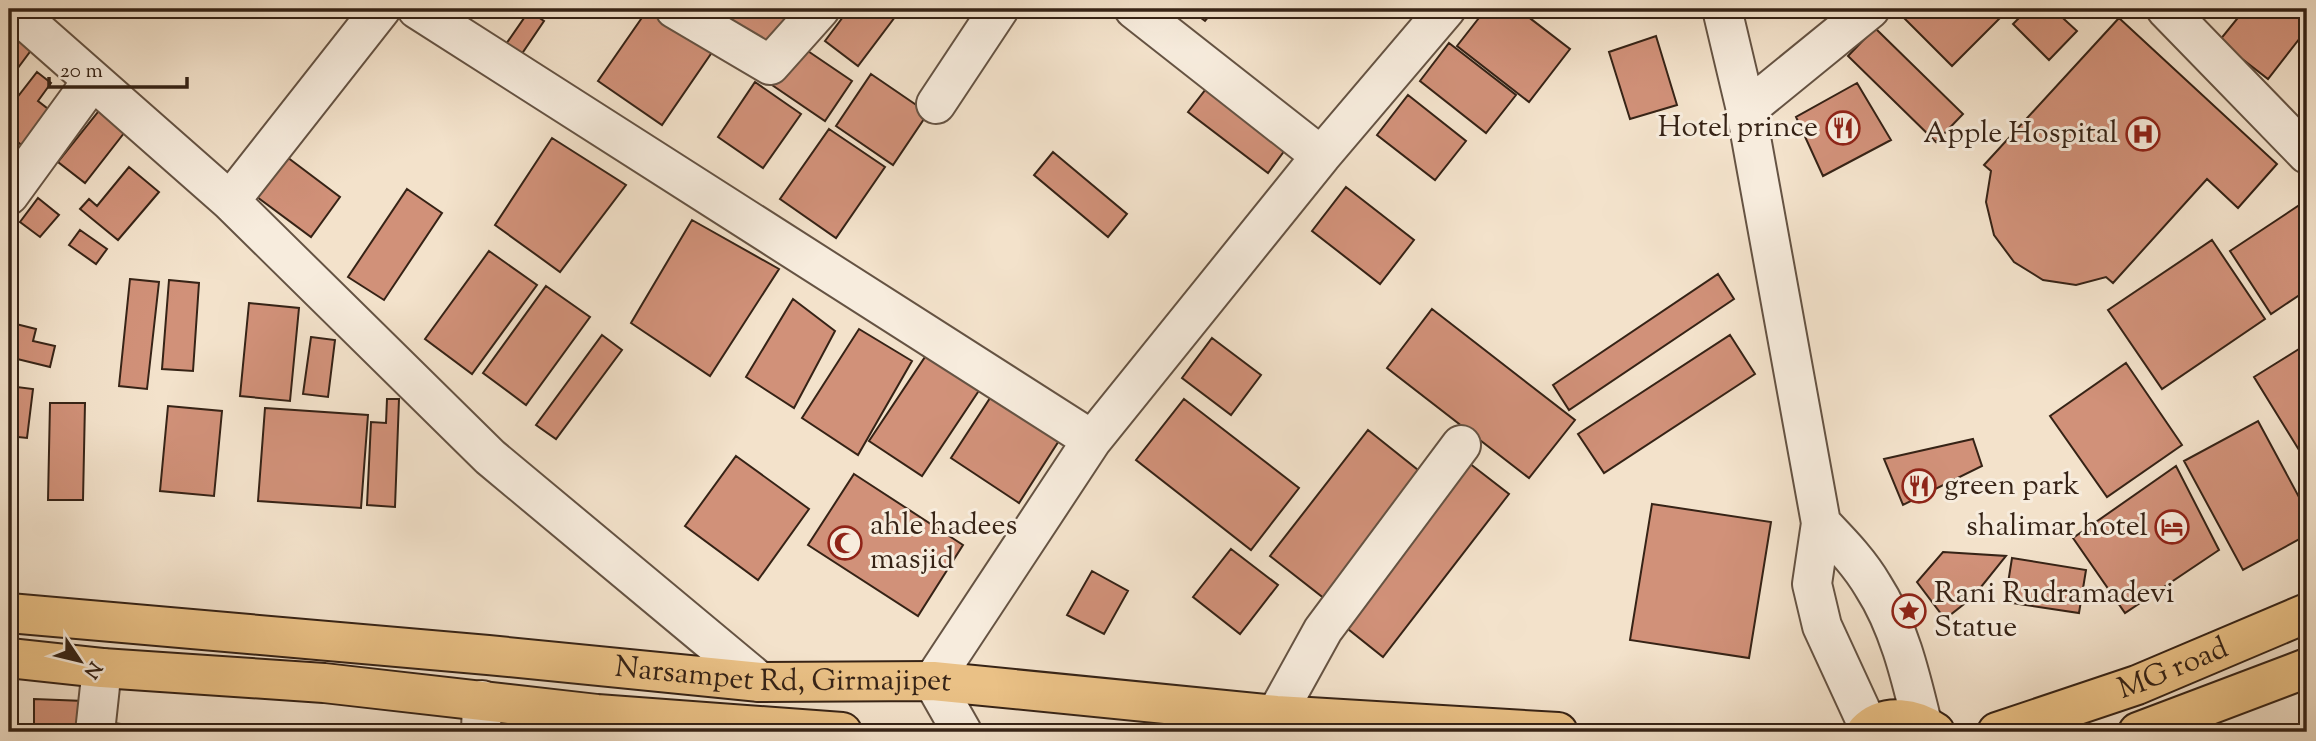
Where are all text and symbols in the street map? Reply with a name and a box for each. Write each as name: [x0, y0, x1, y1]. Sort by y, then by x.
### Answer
scale bar: [49, 46, 187, 90]
text: 20 m: [60, 57, 103, 87]
place label: Hotel prince: [1658, 107, 1818, 150]
restaurant icon: Hotel prince: [1824, 109, 1862, 147]
place label: Apple Hospital: [1923, 113, 2118, 156]
hospital icon: Apple Hospital: [2124, 115, 2162, 153]
place label: green park: [1944, 465, 2079, 508]
restaurant icon: green park: [1900, 467, 1938, 505]
place label: ahle hadees masjid: [870, 505, 1017, 582]
place label: shalimar hotel: [1966, 506, 2148, 549]
hotel icon: shalimar hotel: [2153, 508, 2191, 546]
mosque icon: ahle hadees masjid: [826, 524, 864, 562]
place label: Rani Rudramadevi Statue: [1934, 573, 2174, 650]
place icon: Rani Rudramadevi Statue: [1890, 592, 1928, 630]
north arrow: [46, 626, 116, 696]
street label: MG road: [2112, 627, 2235, 711]
street label: Narsampet Rd, Girmajipet: [613, 646, 953, 704]
text: N: [76, 655, 107, 683]

